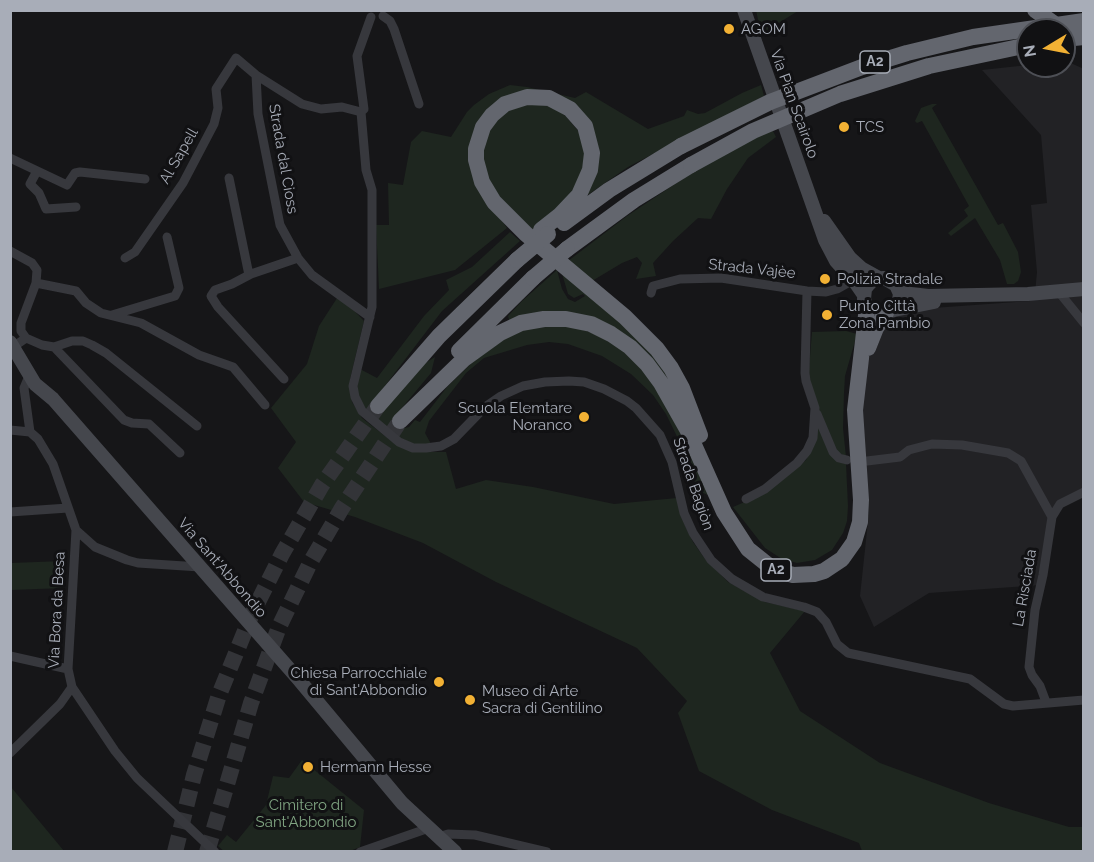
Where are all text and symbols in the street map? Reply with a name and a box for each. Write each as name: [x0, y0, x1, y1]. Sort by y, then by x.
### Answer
north arrow: [1016, 18, 1076, 78]
place label: AGOM: [741, 20, 786, 38]
marker: AGOM: [722, 22, 736, 36]
text: N: [1019, 43, 1040, 59]
street label: Via Pian Scairolo: [766, 47, 822, 161]
road number: A2: [860, 51, 890, 73]
street label: Strada dal Cioss: [264, 103, 302, 215]
place label: TCS: [856, 118, 884, 136]
marker: TCS: [837, 120, 851, 134]
street label: Al Sapell: [156, 125, 202, 187]
street label: Strada Vajèe: [708, 255, 796, 283]
place label: Polizia Stradale: [837, 270, 943, 288]
marker: Polizia Stradale: [818, 272, 832, 286]
place label: Punto Città Zona Pambio: [839, 297, 931, 332]
marker: Punto Città Zona Pambio: [820, 308, 834, 322]
place label: Scuola Elemtare Noranco: [458, 399, 572, 434]
marker: Scuola Elemtare Noranco: [577, 410, 591, 424]
street label: Strada Bagiòn: [669, 435, 717, 533]
street label: Via Sant'Abbondio: [174, 514, 270, 622]
street label: La Risciada: [1009, 548, 1041, 628]
street label: Via Bora da Besa: [45, 551, 69, 669]
road number: A2: [761, 559, 791, 581]
place label: Chiesa Parrocchiale di Sant'Abbondio: [291, 664, 427, 699]
marker: Chiesa Parrocchiale di Sant'Abbondio: [432, 675, 446, 689]
place label: Museo di Arte Sacra di Gentilino: [482, 682, 603, 717]
marker: Museo di Arte Sacra di Gentilino: [463, 693, 477, 707]
place label: Hermann Hesse: [320, 758, 431, 776]
marker: Hermann Hesse: [301, 760, 315, 774]
park label: Cimitero di Sant'Abbondio: [256, 796, 356, 831]

